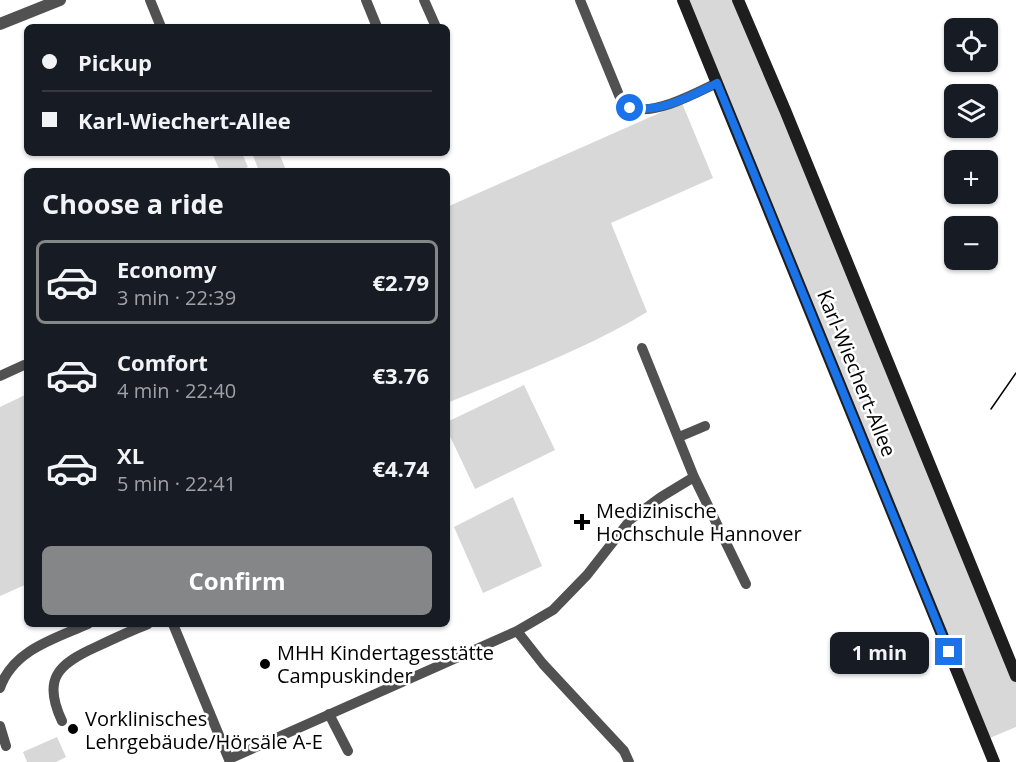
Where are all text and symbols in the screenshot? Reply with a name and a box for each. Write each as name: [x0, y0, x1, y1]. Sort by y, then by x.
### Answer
map controls: [944, 18, 998, 270]
button: locate: [944, 18, 998, 72]
text: Pickup: [78, 47, 152, 77]
button: layers: [944, 84, 998, 138]
route start: [616, 94, 643, 121]
text: Karl-Wiechert-Allee: [78, 105, 291, 135]
button: +: [944, 150, 998, 204]
text: Choose a ride: [42, 185, 224, 222]
button: −: [944, 216, 998, 270]
text: Economy: [117, 254, 216, 284]
icon: car: [45, 255, 99, 309]
text: €2.79: [372, 267, 429, 297]
text: 3 min · 22:39: [117, 284, 236, 311]
street label: Karl-Wiechert-Allee: [811, 286, 903, 460]
text: Comfort: [117, 347, 208, 377]
icon: car: [45, 348, 99, 402]
text: €3.76: [372, 360, 429, 390]
text: 4 min · 22:40: [117, 377, 236, 404]
text: XL: [117, 440, 144, 470]
icon: car: [45, 441, 99, 495]
text: €4.74: [372, 453, 429, 483]
text: 5 min · 22:41: [117, 470, 236, 497]
place label: Medizinische Hochschule Hannover: [596, 497, 802, 547]
marker: Medizinische Hochschule Hannover: [573, 513, 591, 531]
button: Confirm: [42, 546, 432, 615]
callout: 1 min: [829, 631, 928, 673]
route end: [935, 638, 962, 665]
place label: MHH Kindertagesstätte Campuskinder: [277, 639, 494, 689]
text: 1 min: [852, 639, 907, 666]
marker: MHH Kindertagesstätte Campuskinder: [258, 657, 272, 671]
place label: Vorklinisches Lehrgebäude/Hörsäle A-E: [85, 705, 323, 755]
marker: Vorklinisches Lehrgebäude/Hörsäle A-E: [66, 722, 80, 736]

